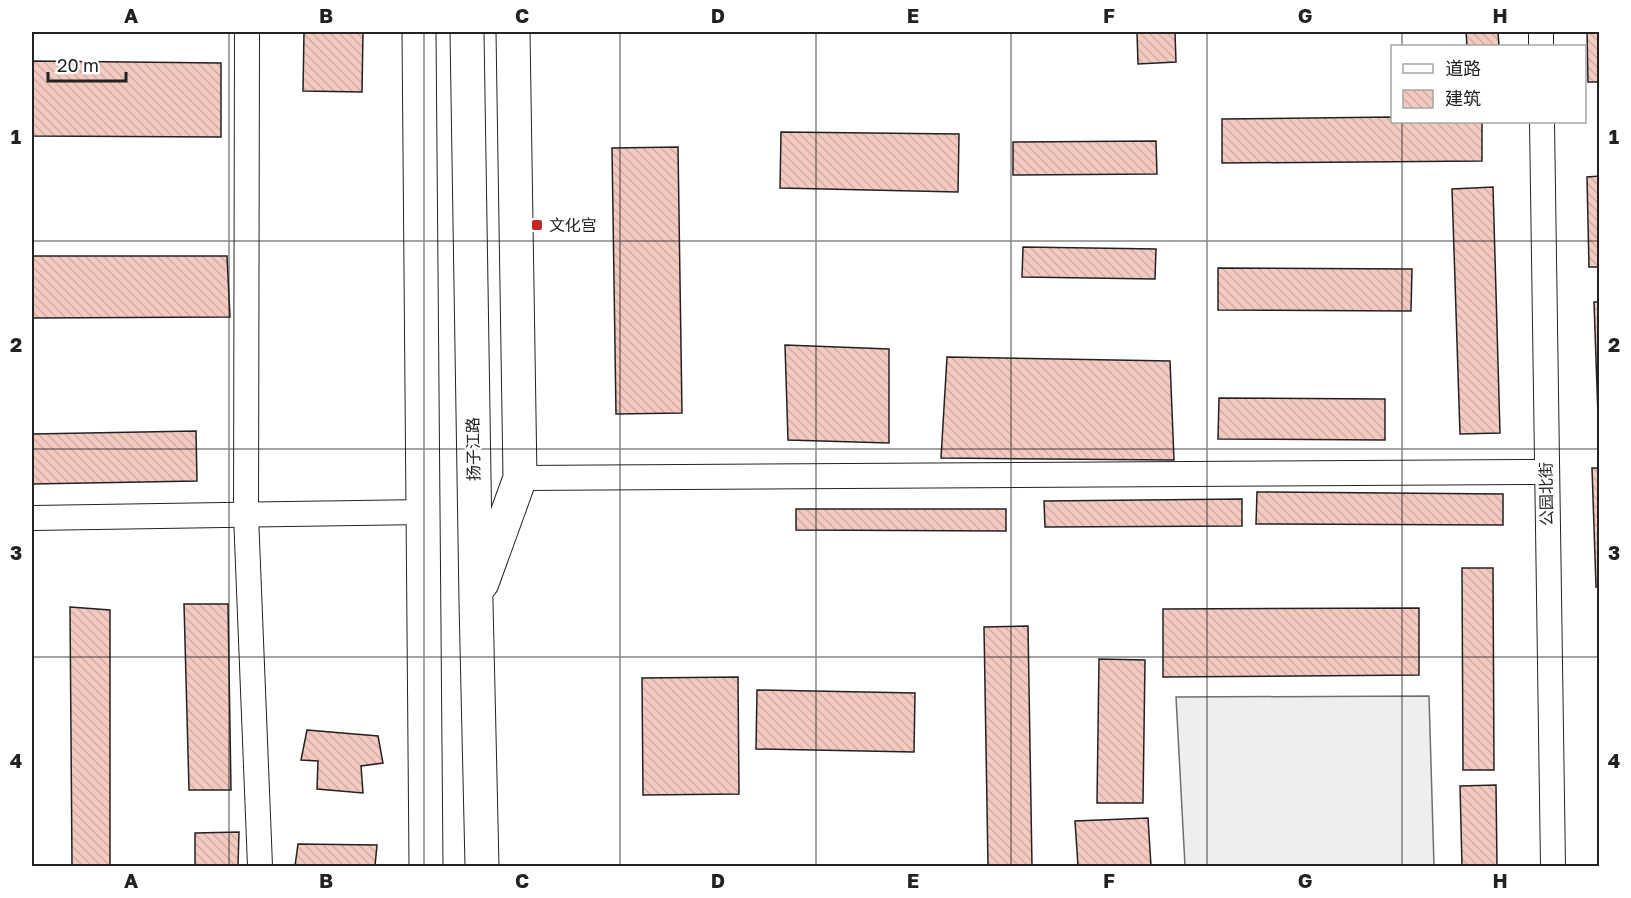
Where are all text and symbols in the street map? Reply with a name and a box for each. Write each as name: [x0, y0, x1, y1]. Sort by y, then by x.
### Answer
text: A: [124, 3, 138, 27]
text: B: [319, 3, 333, 27]
text: C: [515, 3, 529, 27]
text: D: [711, 3, 725, 27]
text: E: [907, 3, 919, 27]
text: F: [1103, 3, 1115, 27]
text: G: [1298, 3, 1312, 27]
text: H: [1492, 3, 1508, 27]
scale bar: [48, 45, 126, 83]
legend: [1391, 45, 1586, 123]
text: 20 m: [57, 54, 99, 76]
text: 道路: [1445, 57, 1481, 79]
text: 建筑: [1445, 87, 1481, 109]
text: 1: [11, 124, 21, 148]
text: 1: [1609, 124, 1619, 148]
place label: 文化宫: [549, 215, 597, 235]
marker: 文化宫: [530, 218, 544, 232]
text: 2: [10, 332, 22, 356]
text: 2: [1608, 332, 1620, 356]
street label: 扬子江路: [462, 417, 484, 481]
street label: 公园北街: [1535, 462, 1557, 526]
text: 3: [10, 540, 22, 564]
text: 3: [1608, 540, 1620, 564]
text: 4: [10, 748, 22, 772]
text: 4: [1608, 748, 1620, 772]
text: A: [124, 868, 138, 892]
text: B: [319, 868, 333, 892]
text: C: [515, 868, 529, 892]
text: D: [711, 868, 725, 892]
text: E: [907, 868, 919, 892]
text: F: [1103, 868, 1115, 892]
text: G: [1298, 868, 1312, 892]
text: H: [1492, 868, 1508, 892]

